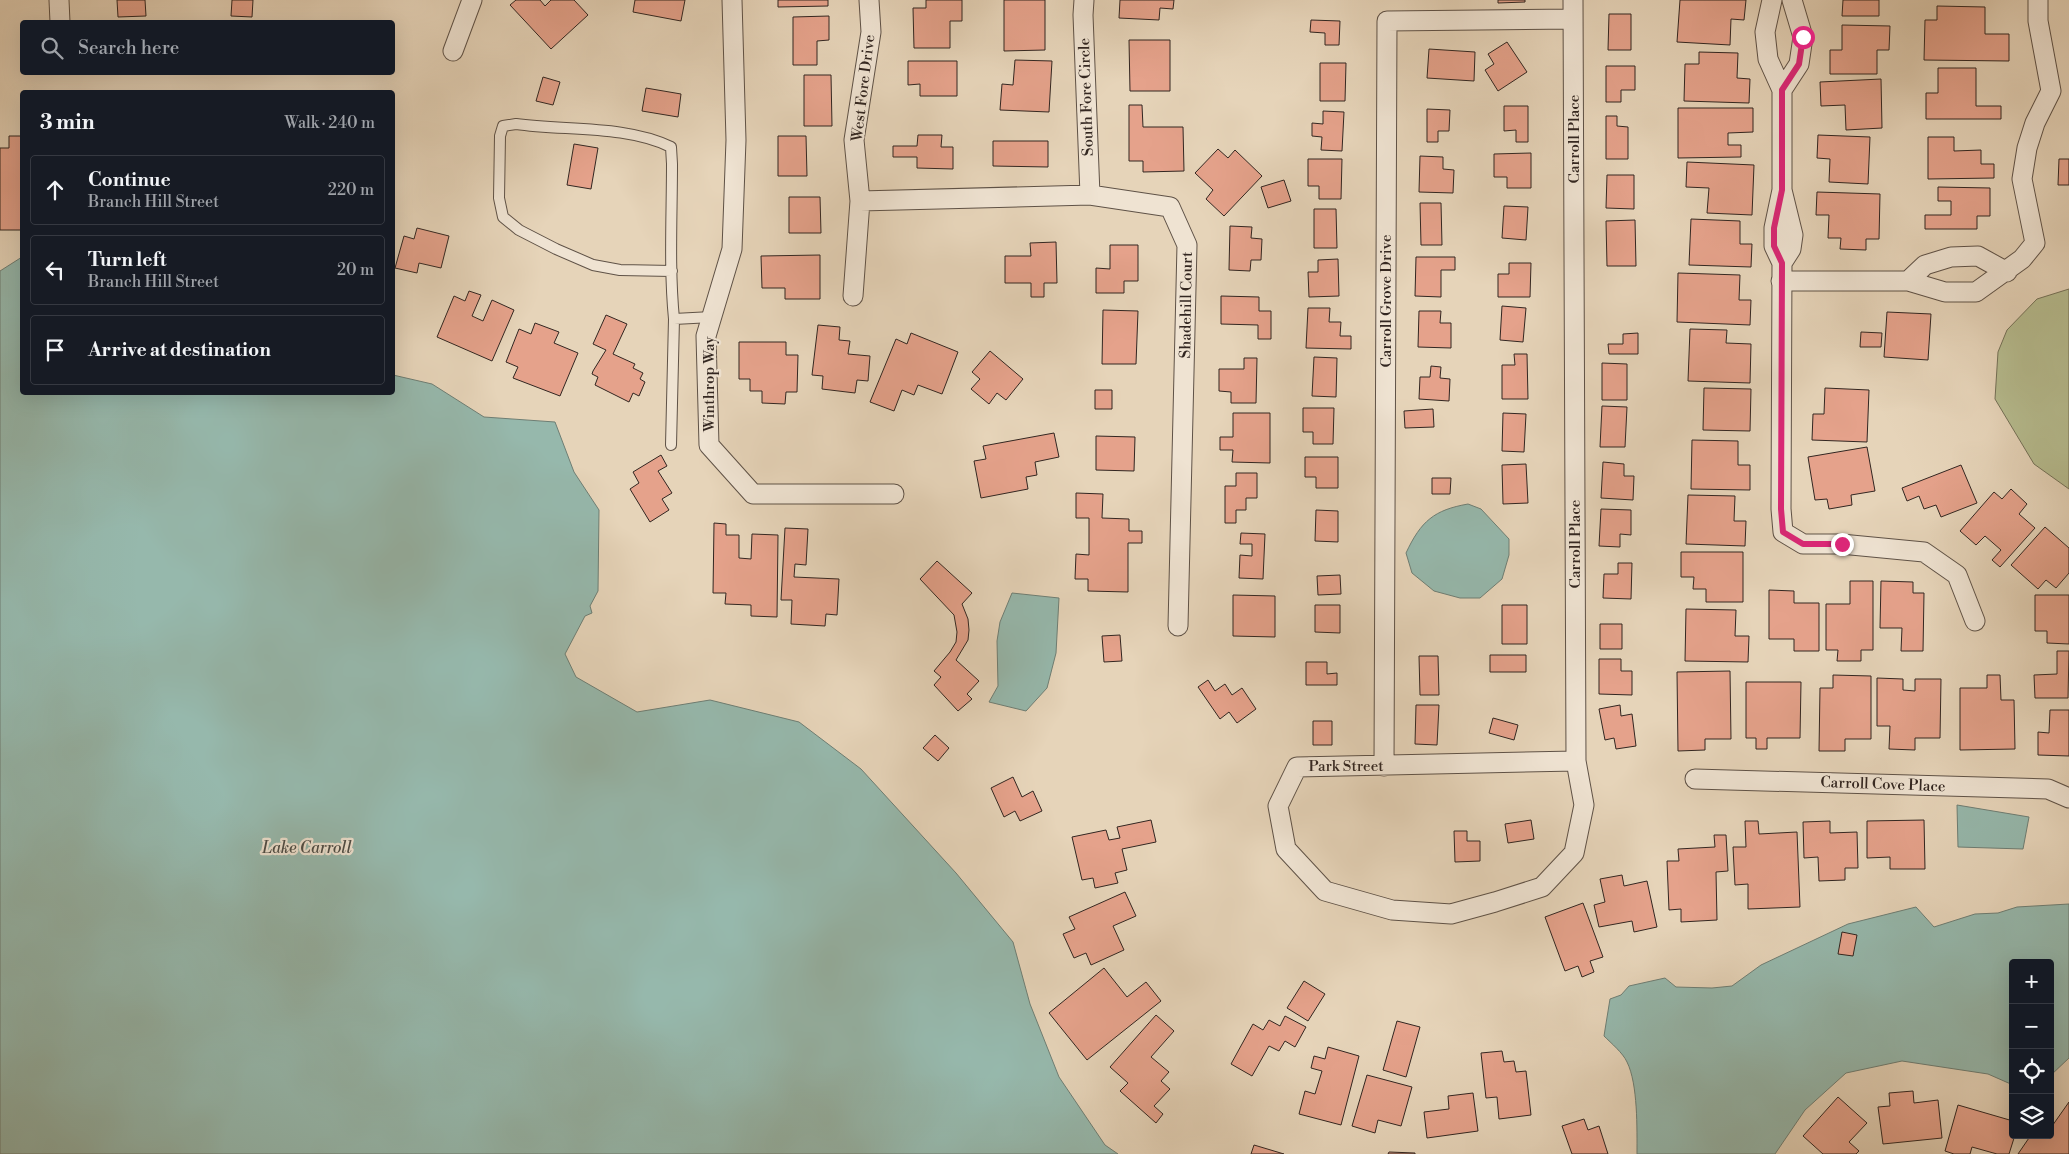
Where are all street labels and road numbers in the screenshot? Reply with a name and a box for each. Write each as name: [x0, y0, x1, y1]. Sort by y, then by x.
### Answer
street label: West Fore Drive: [847, 33, 879, 144]
street label: South Fore Circle: [1075, 37, 1098, 156]
street label: Carroll Place: [1565, 95, 1584, 183]
street label: Carroll Grove Drive: [1377, 235, 1396, 367]
street label: Shadehill Court: [1176, 251, 1197, 358]
street label: Winthrop Way: [700, 336, 719, 433]
street label: Carroll Place: [1566, 500, 1585, 588]
street label: Park Street: [1308, 757, 1384, 776]
street label: Carroll Cove Place: [1820, 773, 1946, 796]

